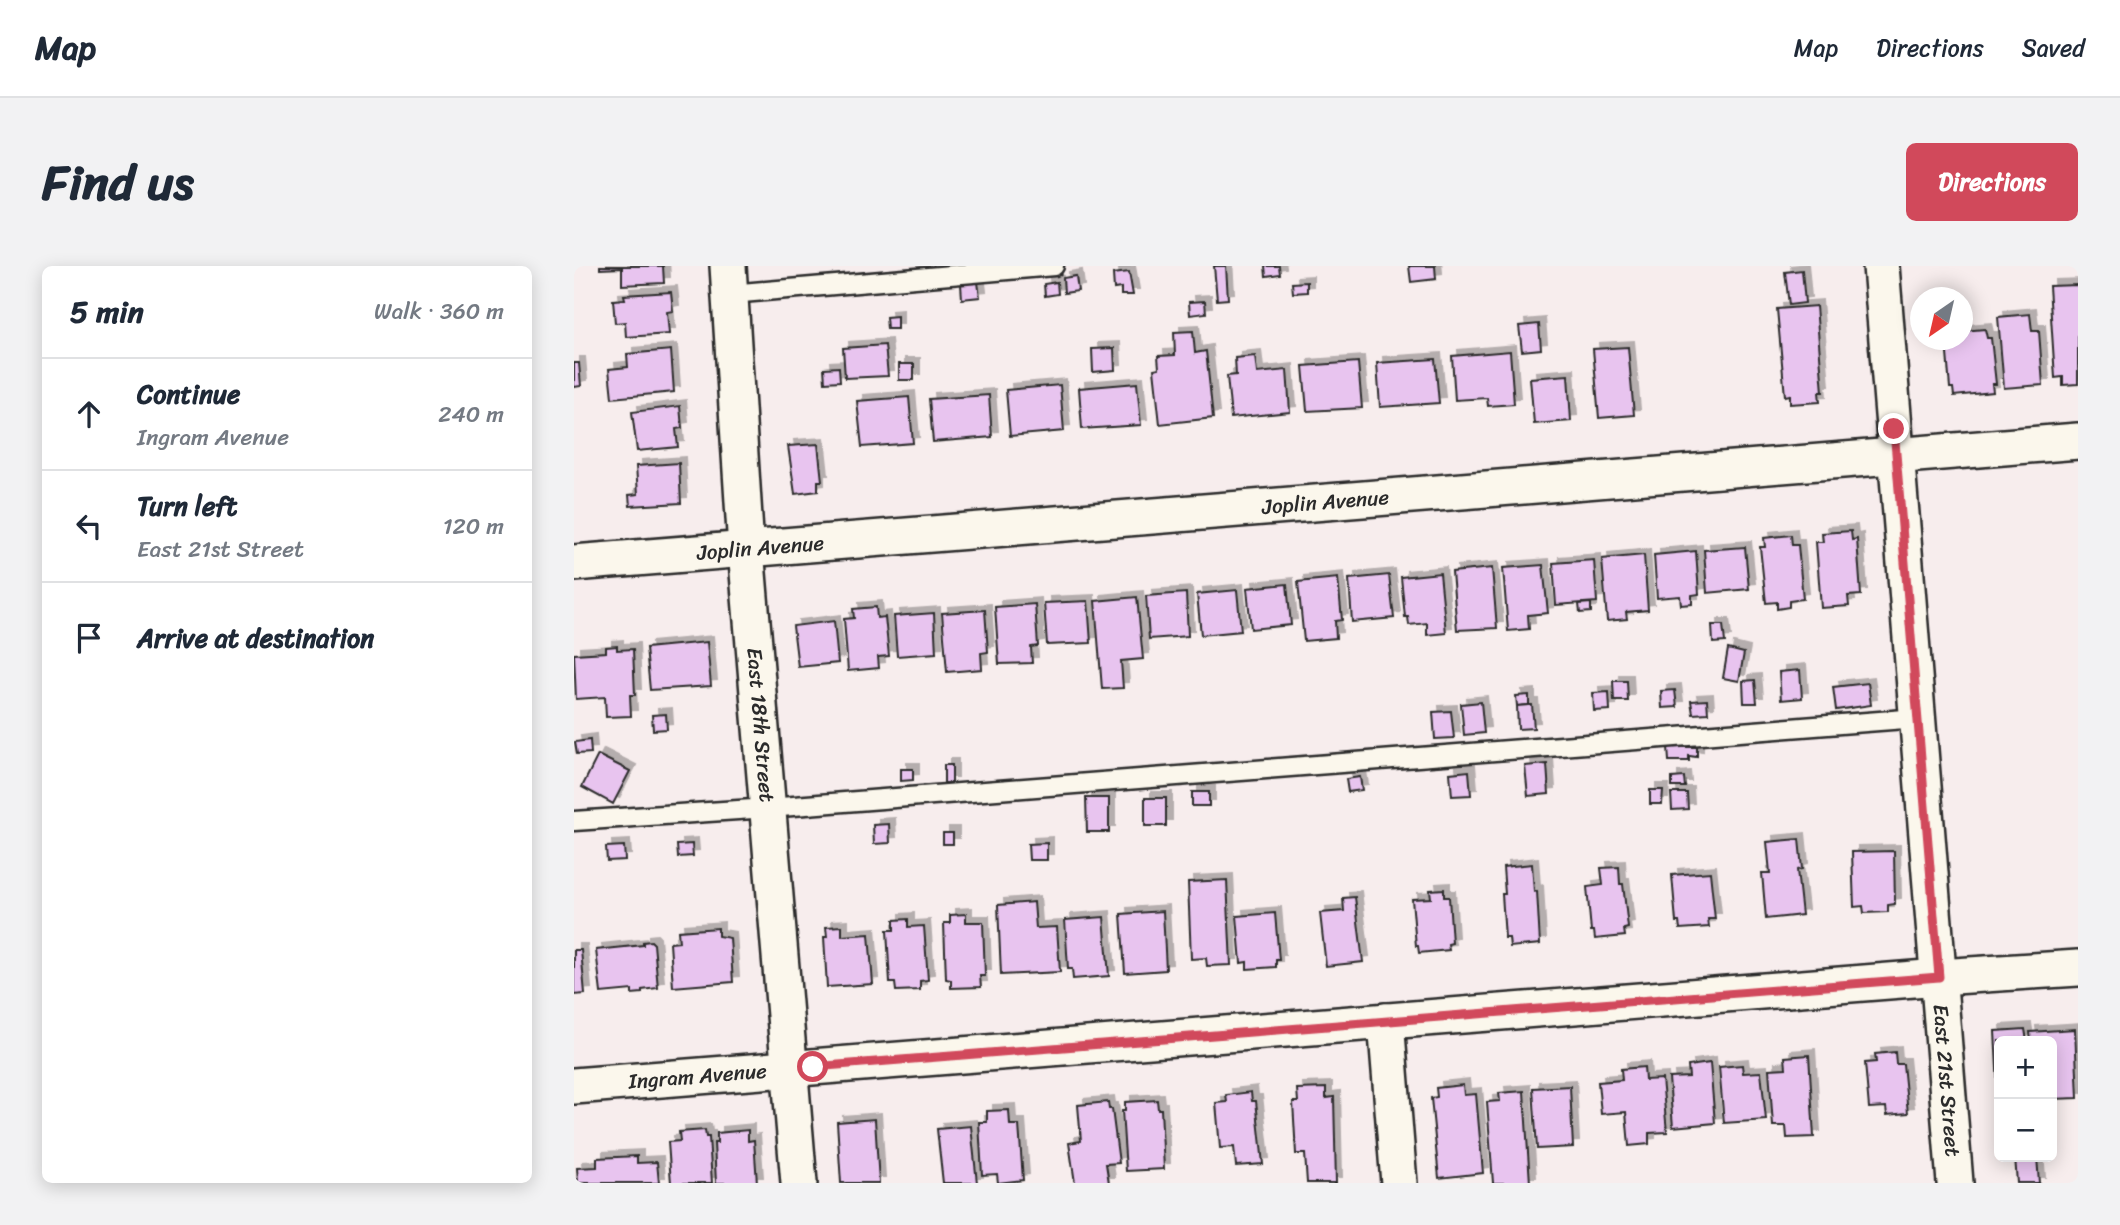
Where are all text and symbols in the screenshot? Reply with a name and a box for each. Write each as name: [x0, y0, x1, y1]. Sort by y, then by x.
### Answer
text: Map: [35, 19, 96, 77]
text: Map: [1794, 27, 1838, 69]
text: Directions: [1876, 27, 1984, 69]
text: Saved: [2022, 27, 2085, 69]
text: Find us: [42, 139, 194, 226]
button: Directions: [1906, 143, 2078, 221]
text: 5 min: [70, 285, 144, 339]
north arrow: [1910, 287, 1973, 350]
text: Walk · 360 m: [374, 291, 504, 332]
text: Continue: [137, 371, 240, 417]
text: 240 m: [438, 394, 504, 435]
icon: ahead: [70, 395, 108, 433]
route end: [1878, 413, 1909, 444]
text: Ingram Avenue: [137, 417, 289, 458]
street label: Joplin Avenue: [1260, 478, 1391, 526]
text: Turn left: [137, 483, 237, 529]
text: 120 m: [443, 506, 504, 547]
icon: left: [70, 507, 108, 545]
street label: Joplin Avenue: [694, 524, 826, 572]
text: East 21st Street: [137, 529, 304, 570]
text: Arrive at destination: [137, 615, 374, 661]
icon: arrive: [70, 619, 108, 657]
street label: East 18th Street: [735, 646, 786, 804]
street label: East 21st Street: [1922, 1003, 1972, 1158]
map controls: [1994, 1036, 2057, 1162]
button: +: [1994, 1036, 2057, 1099]
route start: [797, 1051, 828, 1082]
street label: Ingram Avenue: [626, 1052, 769, 1101]
button: −: [1994, 1099, 2057, 1162]

